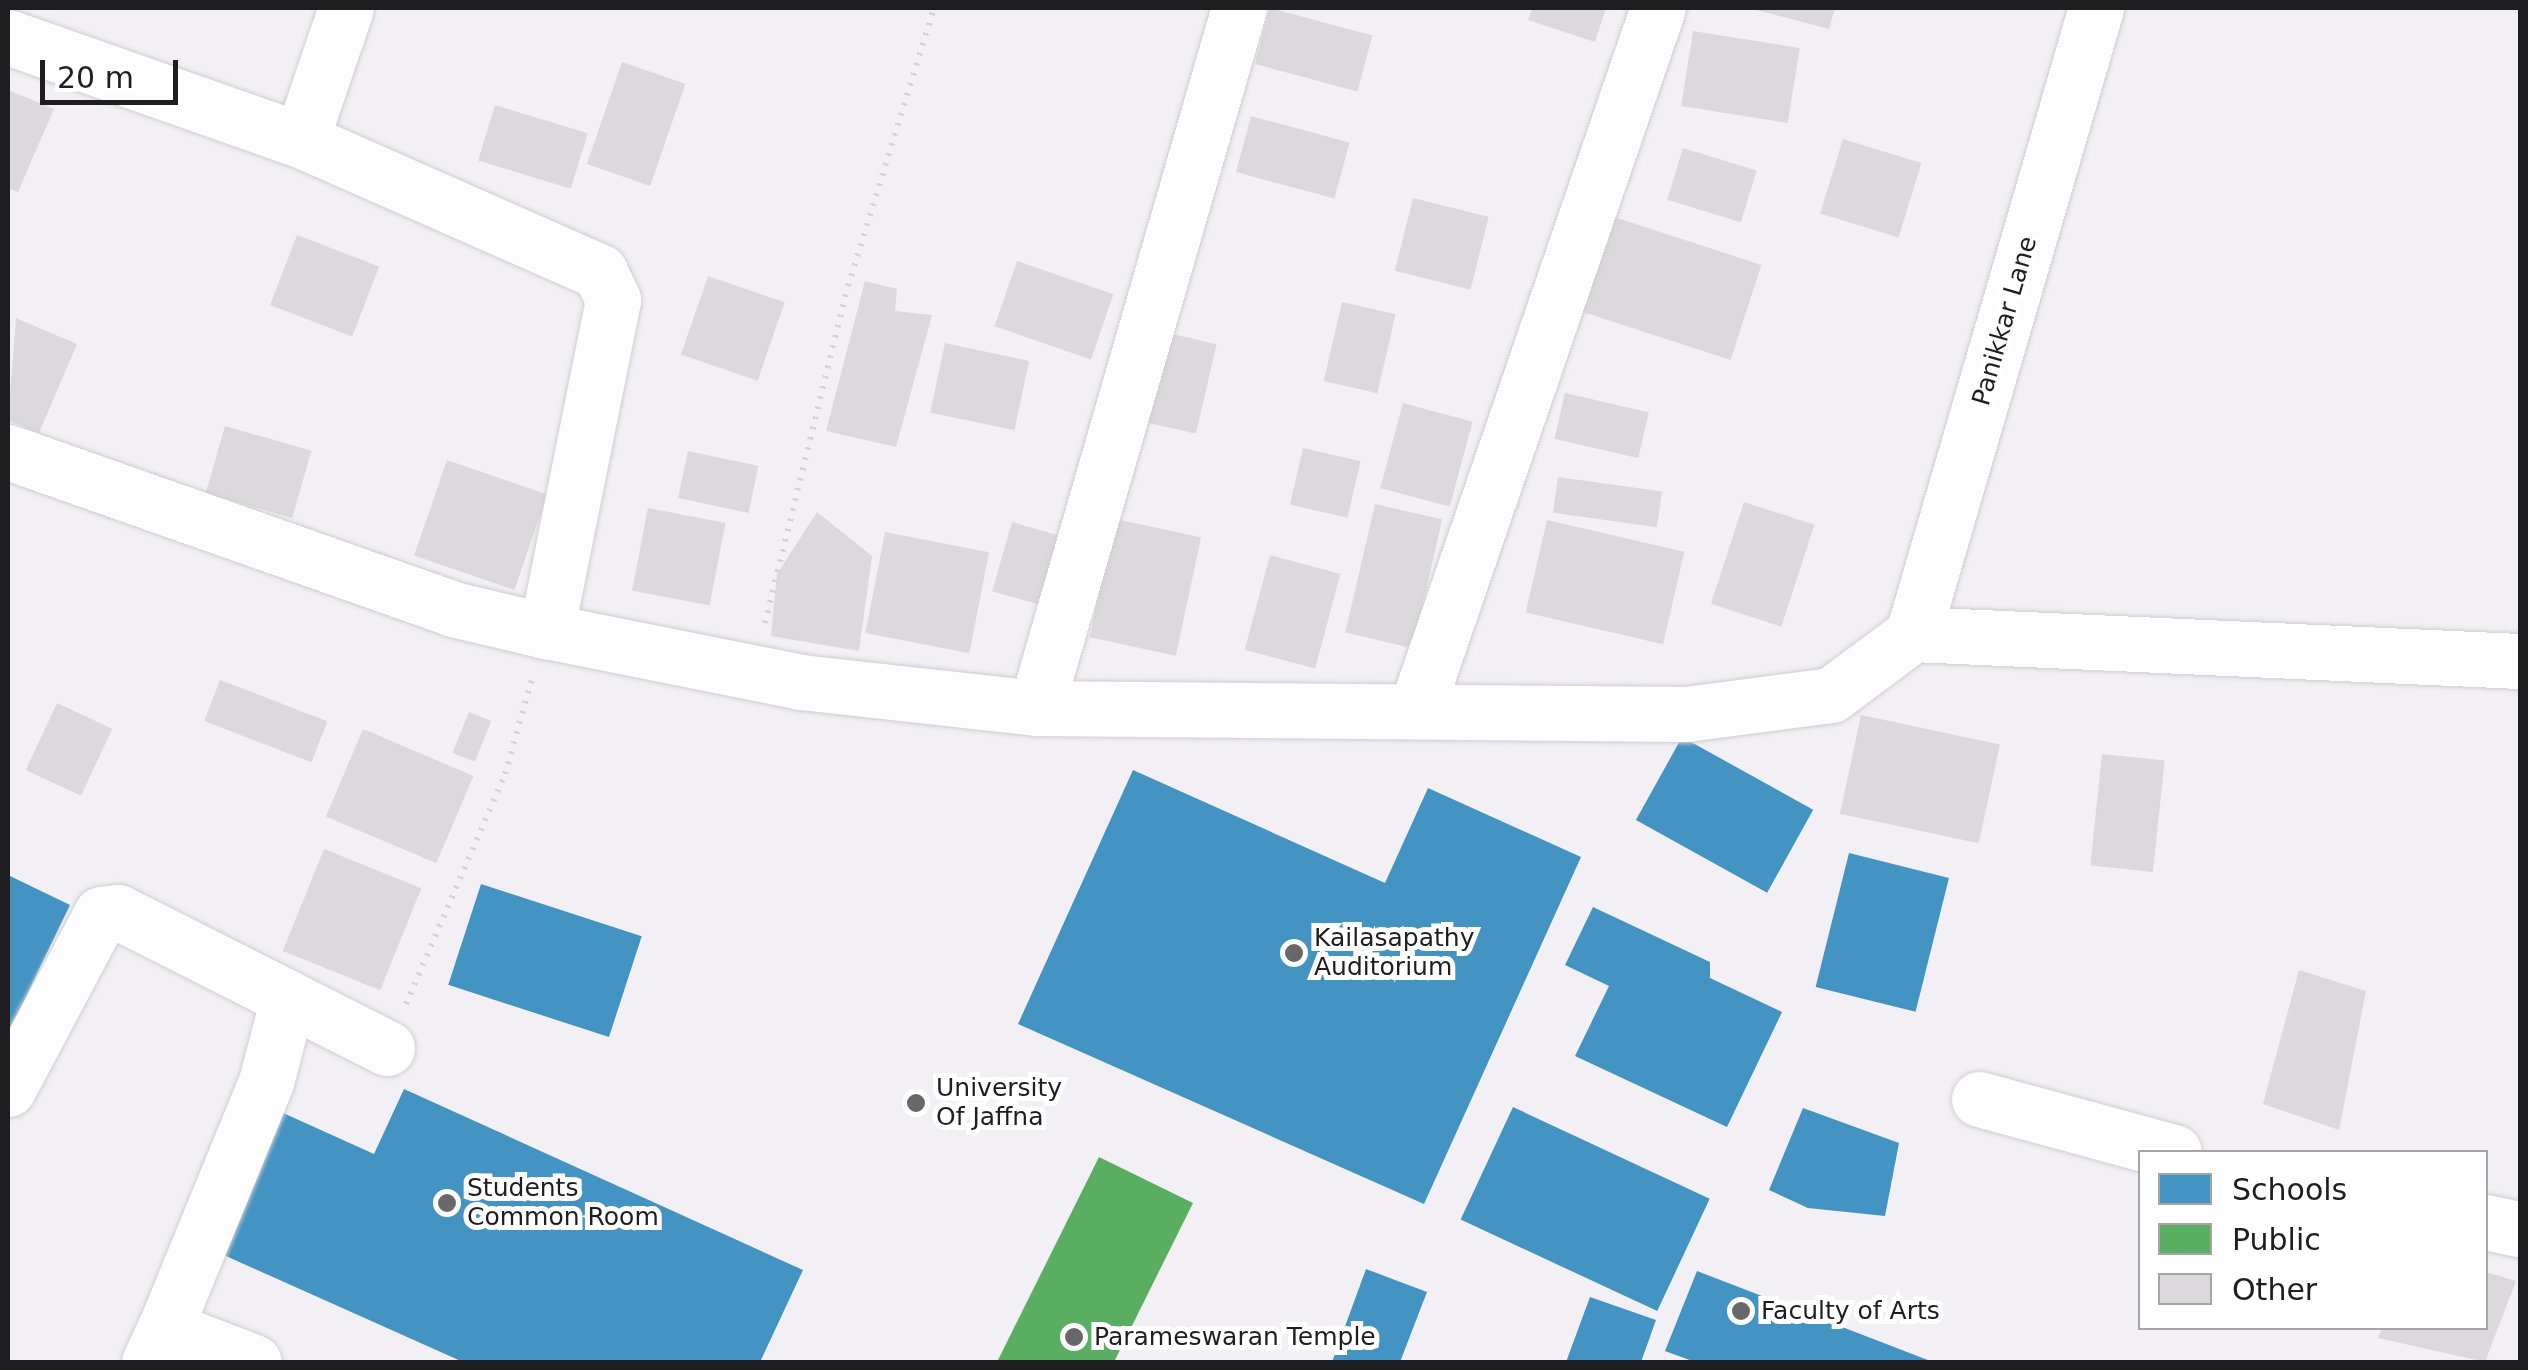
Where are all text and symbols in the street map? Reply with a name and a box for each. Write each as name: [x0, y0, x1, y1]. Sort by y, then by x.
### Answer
scale bar: [45, 40, 182, 102]
text: 20 m: [57, 60, 134, 95]
street label: Panikkar Lane: [1967, 233, 2043, 409]
place label: Kailasapathy Auditorium: [1314, 924, 1474, 983]
marker: Kailasapathy Auditorium: [1283, 942, 1305, 964]
place label: University Of Jaffna: [936, 1074, 1062, 1133]
marker: University Of Jaffna: [905, 1092, 927, 1114]
legend: [2138, 1150, 2488, 1330]
text: Schools: [2232, 1172, 2347, 1207]
place label: Students Common Room: [467, 1174, 659, 1233]
marker: Students Common Room: [436, 1192, 458, 1214]
text: Public: [2232, 1222, 2321, 1257]
text: Other: [2232, 1272, 2317, 1307]
place label: Faculty of Arts: [1761, 1296, 1940, 1326]
marker: Faculty of Arts: [1730, 1300, 1752, 1322]
place label: Parameswaran Temple: [1094, 1322, 1376, 1352]
marker: Parameswaran Temple: [1063, 1326, 1085, 1348]

